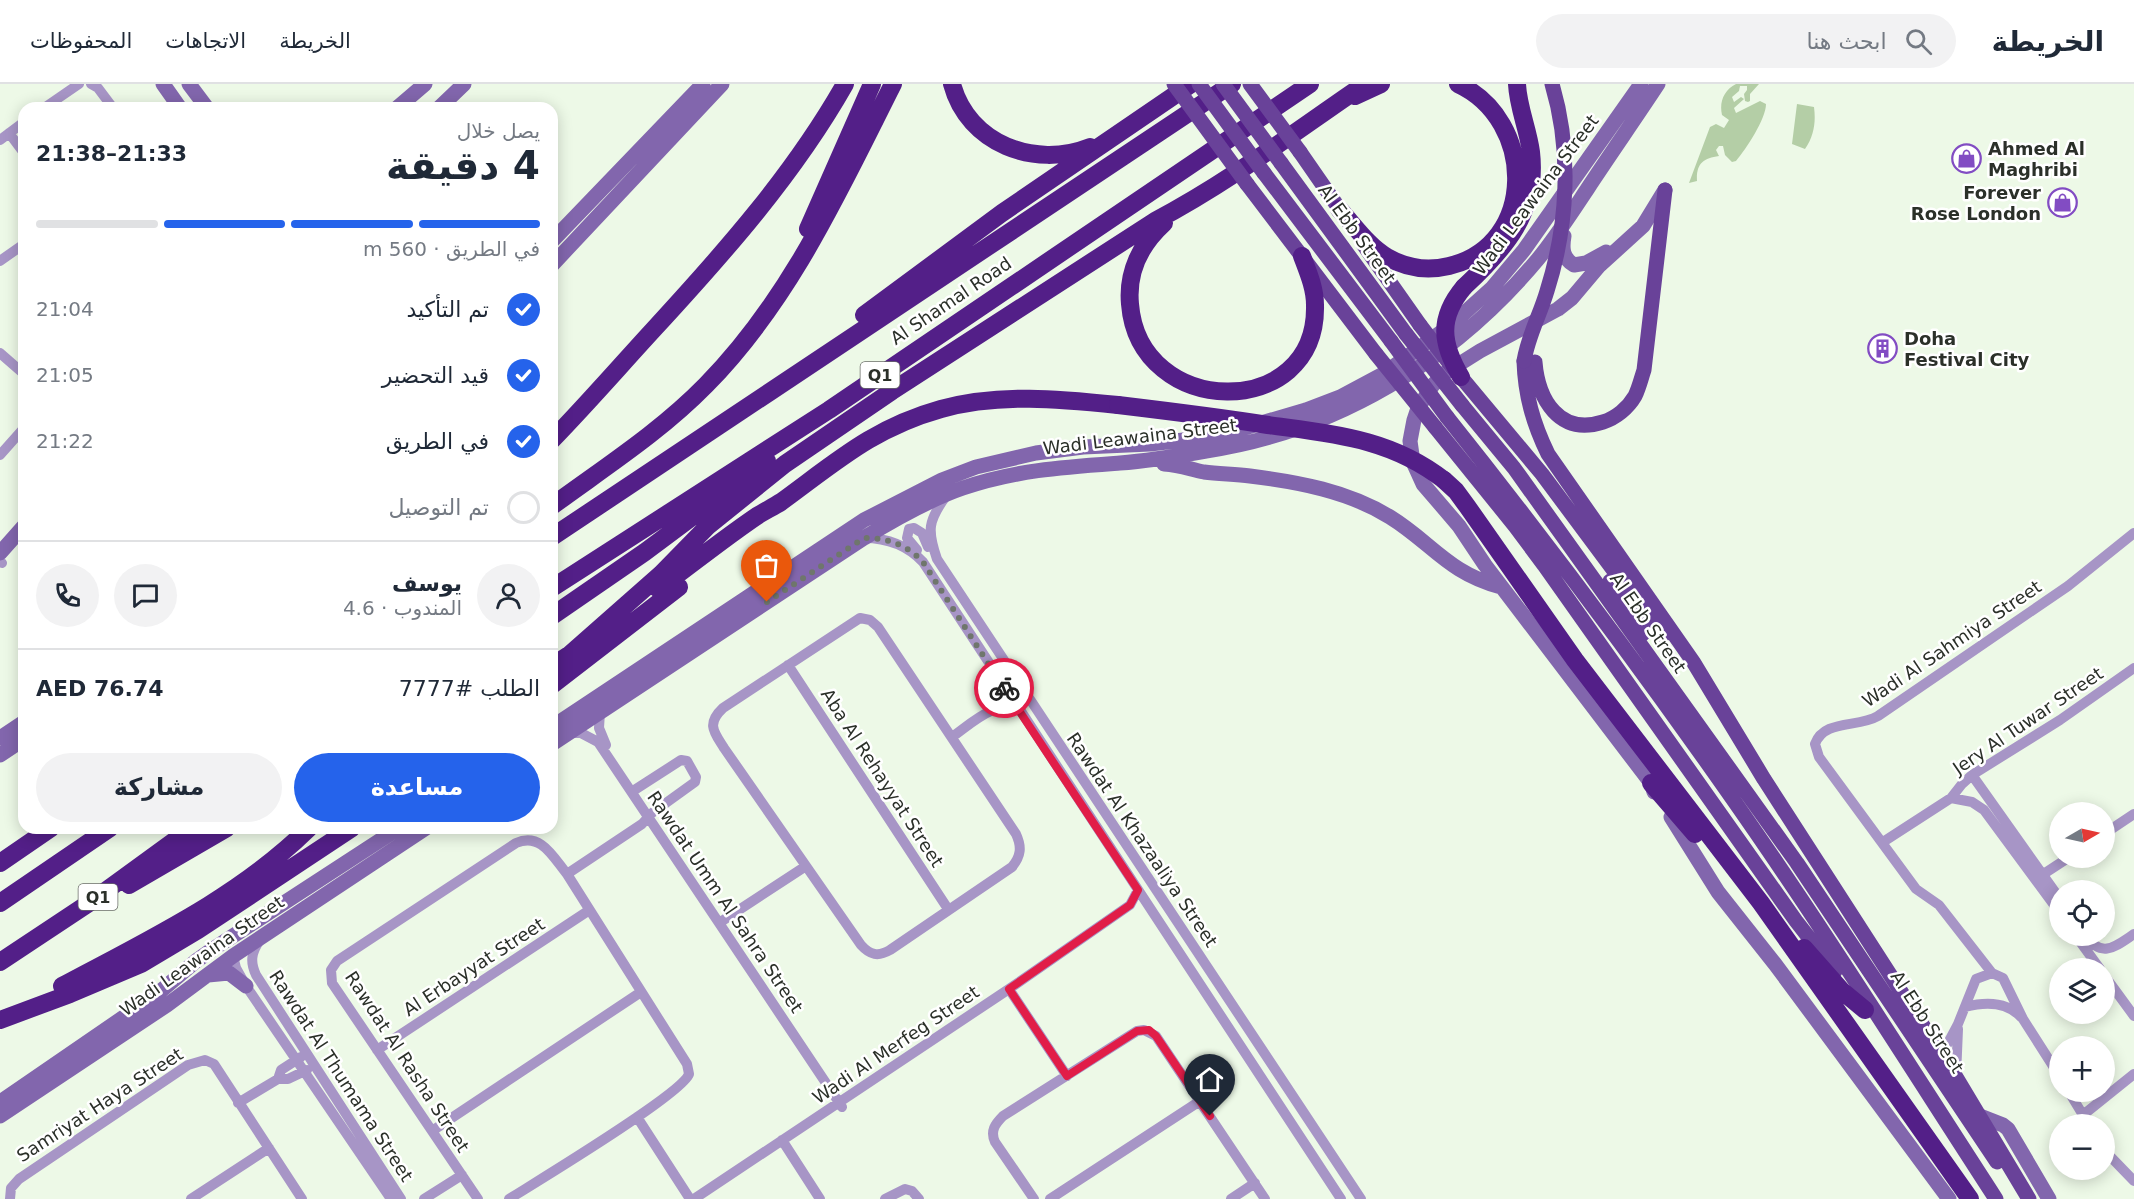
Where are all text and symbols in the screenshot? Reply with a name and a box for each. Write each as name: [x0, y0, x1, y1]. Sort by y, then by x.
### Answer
search box: [1536, 14, 1956, 68]
icon: search: [1902, 25, 1935, 58]
text: الخريطة: [1992, 25, 2104, 58]
text: المحفوظات: [30, 29, 132, 53]
text: الاتجاهات: [165, 29, 246, 53]
text: الخريطة: [279, 29, 351, 53]
text: ابحث هنا: [1807, 29, 1887, 54]
street label: Wadi Leawaina Street: [1468, 110, 1603, 279]
text: يصل خلال: [457, 119, 540, 143]
place label: Ahmed Al Maghribi: [1988, 138, 2085, 180]
text: 21:33–21:38: [36, 141, 187, 166]
text: 4 دقيقة: [386, 143, 540, 188]
shop icon: Ahmed Al Maghribi: [1951, 143, 1983, 175]
street label: Al Ebb Street: [1314, 180, 1400, 287]
place label: Forever Rose London: [1911, 182, 2041, 224]
shop icon: Forever Rose London: [2046, 187, 2078, 219]
text: في الطريق · 560 m: [363, 237, 540, 261]
street label: Al Shamal Road: [886, 252, 1015, 349]
icon: check: [507, 293, 540, 326]
text: 21:04: [36, 297, 94, 321]
text: تم التأكيد: [406, 297, 489, 322]
place label: Doha Festival City: [1904, 328, 2030, 370]
building icon: Doha Festival City: [1867, 333, 1899, 365]
icon: check: [507, 359, 540, 392]
road number: Q1: [860, 362, 900, 388]
text: 21:05: [36, 363, 94, 387]
text: قيد التحضير: [382, 363, 489, 388]
street label: Wadi Leawaina Street: [1042, 414, 1238, 459]
icon: check: [507, 425, 540, 458]
text: 21:22: [36, 429, 94, 453]
text: في الطريق: [386, 429, 489, 454]
text: تم التوصيل: [388, 495, 489, 520]
pin: [741, 540, 792, 602]
icon: bag: [750, 549, 783, 582]
button: phone: [36, 564, 99, 627]
button: chat: [114, 564, 177, 627]
button: person: [477, 564, 540, 627]
street label: Al Ebb Street: [1606, 568, 1691, 677]
text: يوسف: [392, 571, 462, 596]
street label: Wadi Al Sahmiya Street: [1858, 576, 2045, 711]
text: المندوب · 4.6: [343, 596, 462, 620]
courier: [974, 658, 1034, 718]
street label: Jery Al Tuwar Street: [1948, 663, 2107, 779]
icon: bike: [988, 672, 1021, 705]
text: AED 76.74: [36, 676, 164, 701]
text: الطلب #7777: [399, 676, 540, 701]
street label: Aba Al Rehayyat Street: [817, 685, 948, 871]
street label: Rawdat Al Khazaaliya Street: [1063, 729, 1222, 951]
button: مشاركة: [36, 753, 282, 822]
button: مساعدة: [294, 753, 540, 822]
street label: Rawdat Umm Al Sahra Street: [643, 787, 808, 1017]
north arrow: [2049, 802, 2115, 868]
map controls: [2049, 802, 2115, 1180]
button: locate: [2049, 880, 2115, 946]
road number: Q1: [78, 884, 118, 910]
street label: Wadi Leawaina Street: [116, 891, 288, 1020]
street label: Al Erbayyat Street: [399, 913, 548, 1020]
button: layers: [2049, 958, 2115, 1024]
street label: Rawdat Al Thumama Street: [265, 966, 418, 1185]
street label: Rawdat Al Rasha Street: [341, 967, 474, 1156]
street label: Al Ebb Street: [1887, 967, 1968, 1077]
street label: Wadi Al Merfeg Street: [809, 981, 983, 1108]
button: +: [2049, 1036, 2115, 1102]
street label: Samriyat Haya Street: [13, 1043, 187, 1166]
pin: [1184, 1054, 1235, 1116]
icon: home: [1193, 1063, 1226, 1096]
button: −: [2049, 1114, 2115, 1180]

